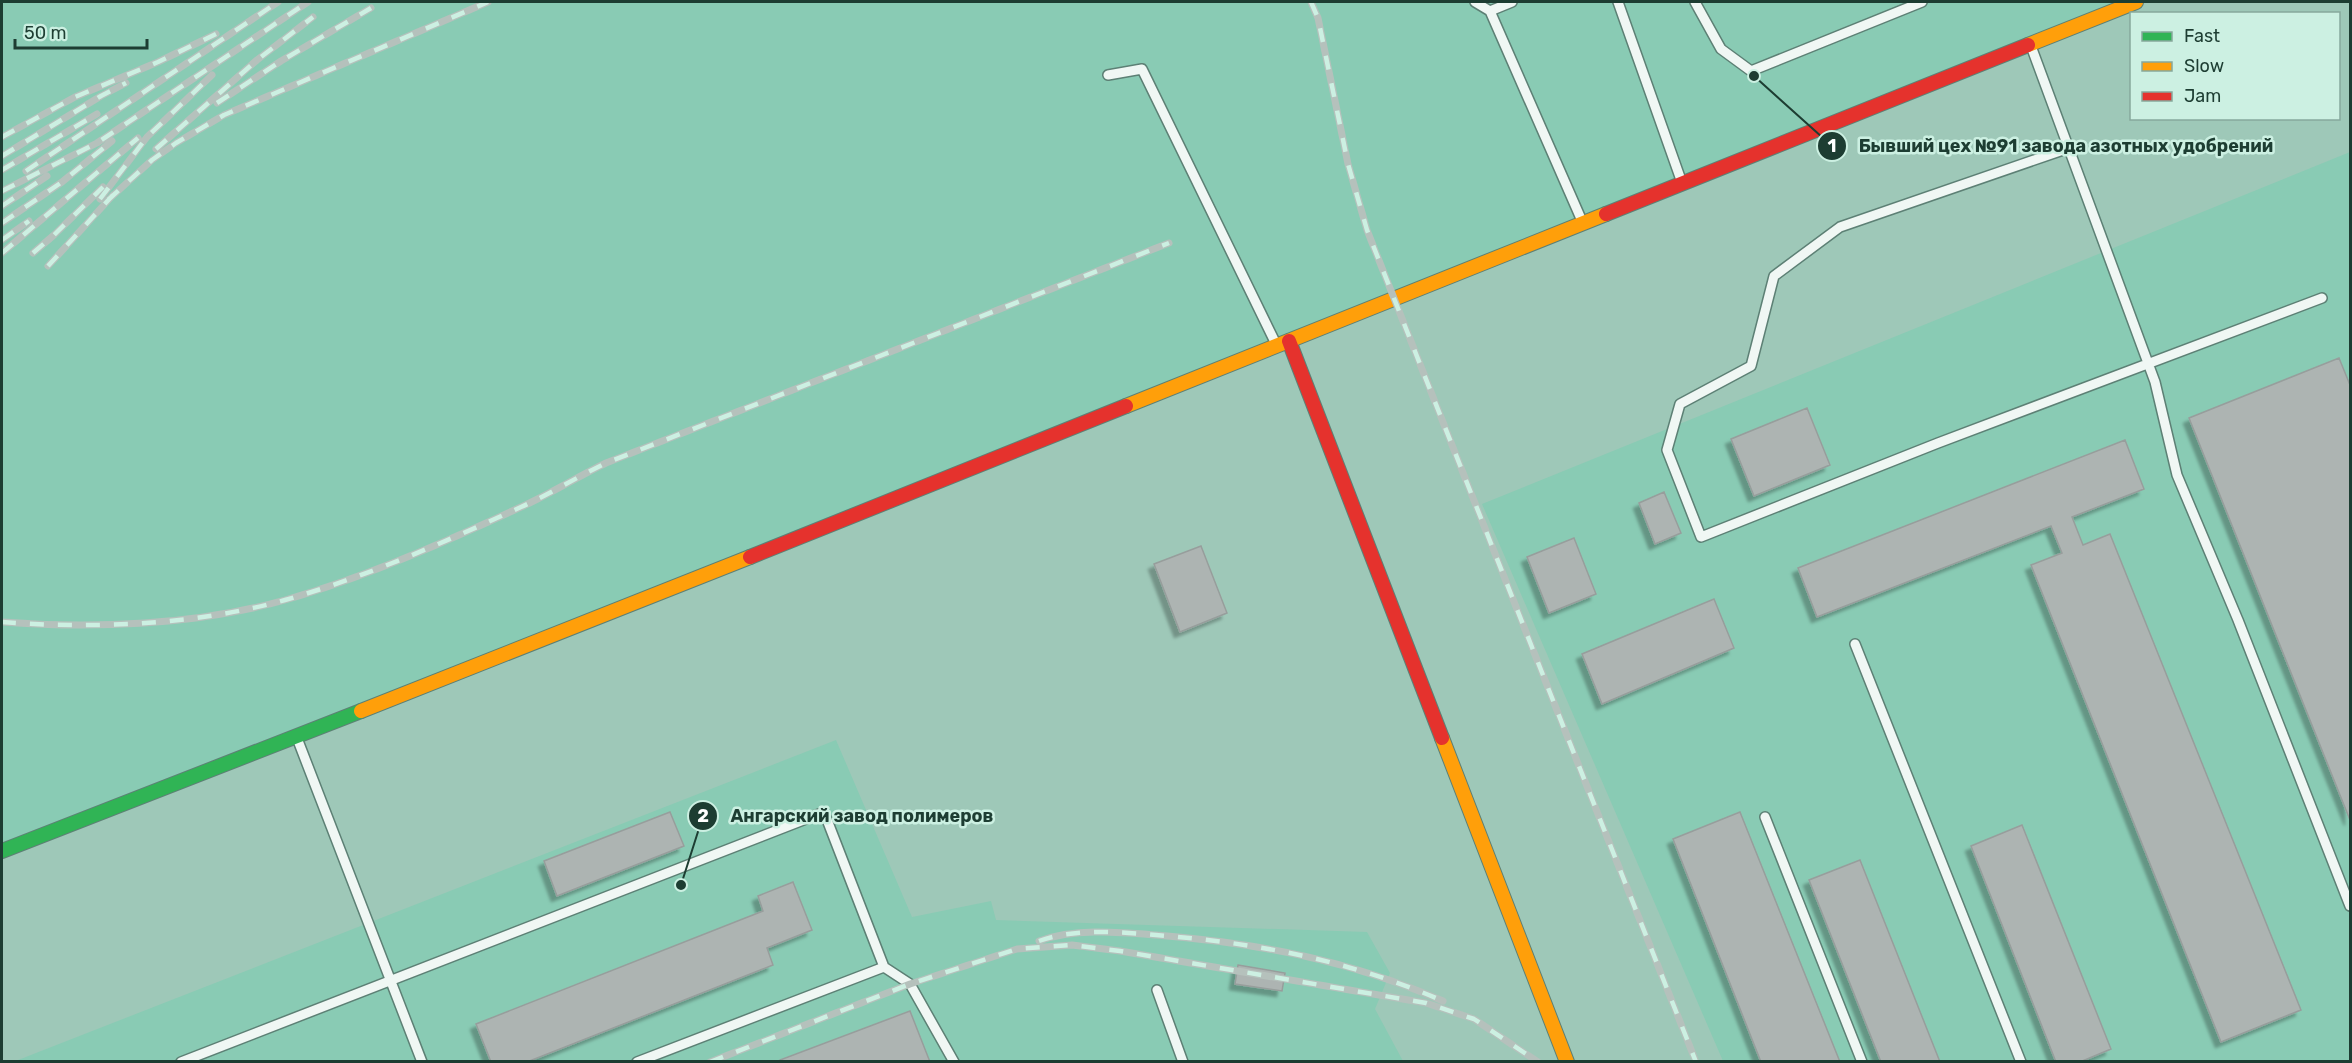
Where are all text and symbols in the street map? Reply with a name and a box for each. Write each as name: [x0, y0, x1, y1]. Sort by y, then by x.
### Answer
scale bar: [15, 12, 147, 50]
legend: [2130, 12, 2340, 120]
text: 50 m: [24, 22, 67, 44]
text: Fast: [2184, 25, 2220, 47]
text: Slow: [2184, 55, 2224, 77]
text: Jam: [2184, 85, 2221, 107]
callout: Бывший цех №91 завода азотных удобрений: [1817, 128, 2285, 164]
text: 1: [1828, 135, 1836, 157]
text: Бывший цех №91 завода азотных удобрений: [1859, 135, 2273, 157]
callout: Ангарский завод полимеров: [688, 798, 1005, 834]
text: 2: [697, 805, 709, 827]
text: Ангарский завод полимеров: [730, 805, 994, 827]

